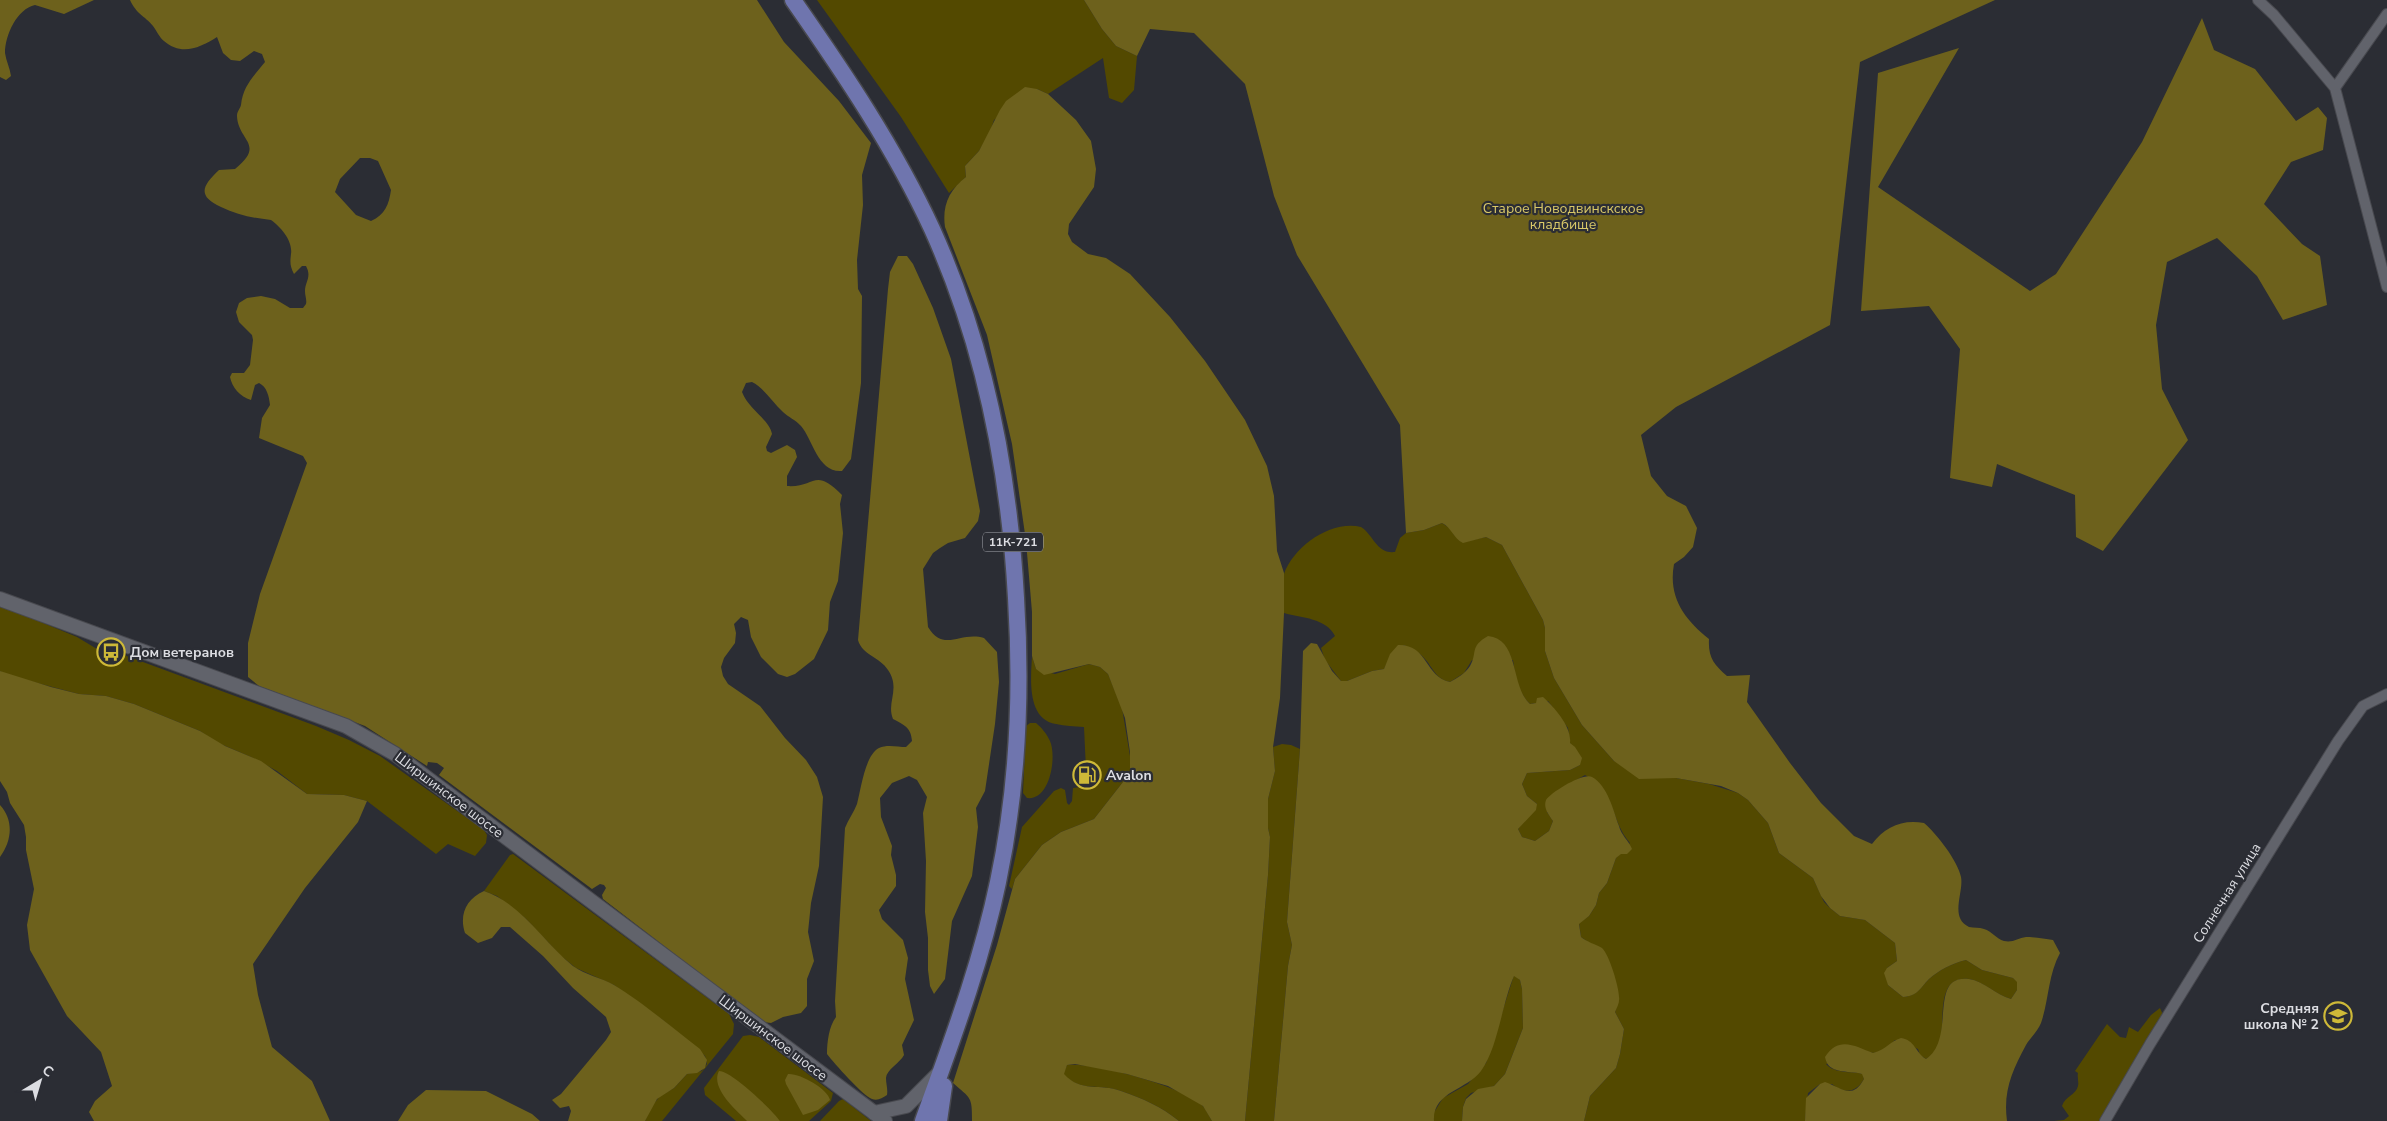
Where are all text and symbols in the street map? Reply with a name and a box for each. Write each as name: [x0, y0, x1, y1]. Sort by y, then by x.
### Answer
park label: Старое Новодвинскское кладбище: [1483, 199, 1643, 234]
road number: 11К-721: [983, 532, 1043, 552]
bus stop icon: Дом ветеранов: [96, 637, 126, 667]
place label: Дом ветеранов: [130, 643, 234, 662]
street label: Ширшинское шоссе: [391, 748, 507, 842]
fuel station icon: Avalon: [1072, 760, 1102, 790]
place label: Avalon: [1106, 766, 1152, 785]
street label: Солнечная улица: [2189, 839, 2265, 947]
street label: Ширшинское шоссе: [715, 991, 831, 1085]
place label: Средняя школа № 2: [2244, 999, 2319, 1034]
school or university icon: Средняя школа № 2: [2323, 1001, 2353, 1031]
north arrow: [15, 1056, 65, 1106]
text: С: [38, 1061, 58, 1082]

